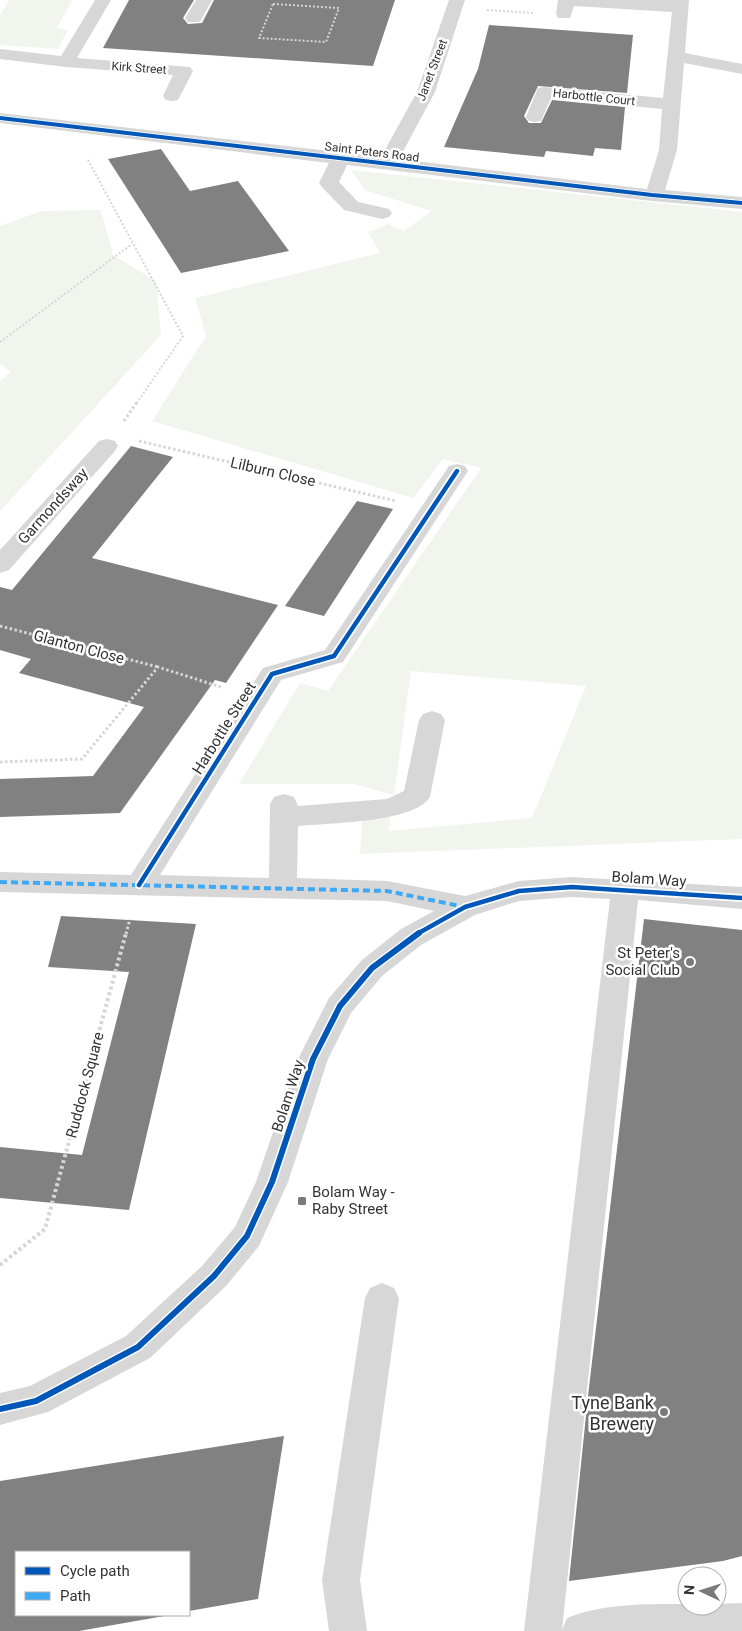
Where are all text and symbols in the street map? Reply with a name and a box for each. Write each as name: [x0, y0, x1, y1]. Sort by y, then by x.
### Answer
street label: Janet Street: [414, 37, 450, 103]
street label: Kirk Street: [111, 59, 167, 77]
street label: Harbottle Court: [552, 86, 636, 108]
street label: Saint Peters Road: [324, 139, 420, 165]
street label: Lilburn Close: [229, 453, 317, 491]
street label: Garmondsway: [14, 464, 92, 548]
street label: Glanton Close: [32, 626, 126, 668]
street label: Harbottle Street: [188, 678, 260, 778]
street label: Bolam Way: [611, 867, 687, 891]
place label: St Peter's Social Club: [605, 944, 680, 979]
marker: St Peter's Social Club: [684, 956, 696, 968]
street label: Ruddock Square: [62, 1030, 108, 1140]
street label: Bolam Way: [268, 1058, 308, 1134]
place label: Bolam Way - Raby Street: [312, 1183, 395, 1218]
marker: Bolam Way - Raby Street: [296, 1195, 308, 1207]
place label: Tyne Bank Brewery: [571, 1392, 655, 1434]
marker: Tyne Bank Brewery: [658, 1406, 670, 1418]
legend: [15, 1551, 190, 1616]
text: Cycle path: [60, 1562, 130, 1580]
north arrow: [677, 1566, 727, 1616]
text: N: [681, 1585, 697, 1596]
text: Path: [60, 1587, 91, 1605]

